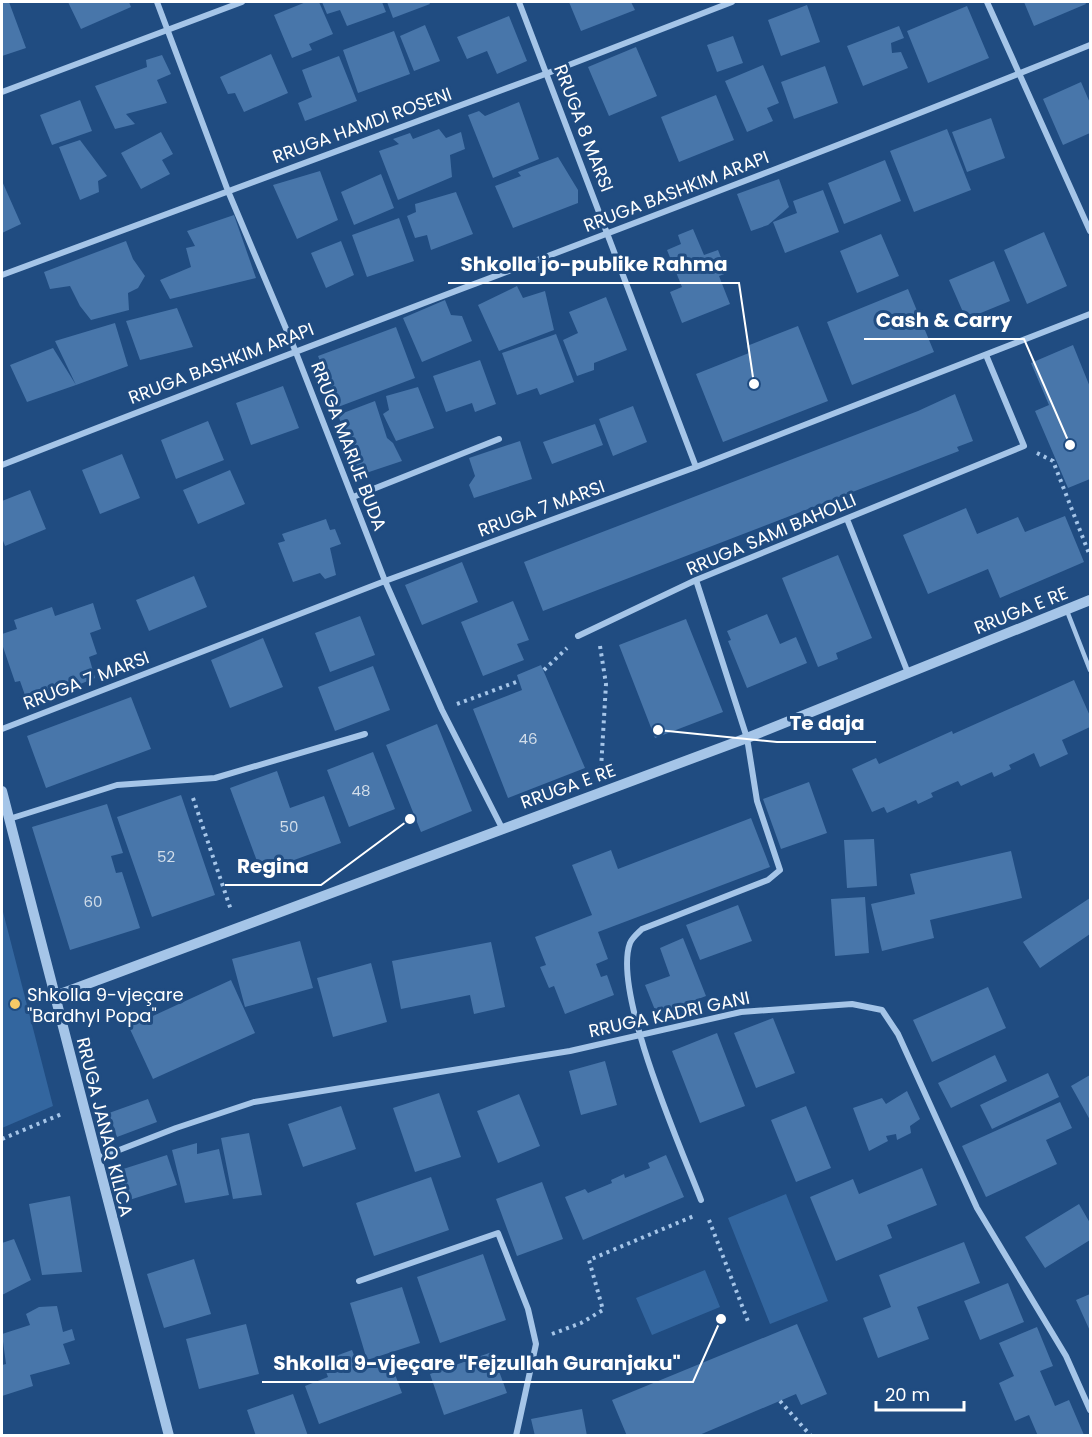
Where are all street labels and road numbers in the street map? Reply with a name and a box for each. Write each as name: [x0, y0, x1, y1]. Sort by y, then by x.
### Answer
street label: RRUGA 8 MARSI: [548, 61, 620, 195]
street label: RRUGA HAMDI ROSENI: [269, 81, 455, 169]
street label: RRUGA BASHKIM ARAPI: [580, 144, 772, 238]
street label: RRUGA BASHKIM ARAPI: [125, 316, 317, 410]
street label: RRUGA MARIJE BUDA: [305, 358, 393, 534]
street label: RRUGA 7 MARSI: [474, 473, 608, 543]
street label: RRUGA SAMI BAHOLLI: [682, 487, 860, 581]
street label: RRUGA E RE: [970, 580, 1072, 640]
street label: RRUGA 7 MARSI: [19, 644, 153, 716]
street label: RRUGA E RE: [517, 757, 619, 815]
street label: RRUGA KADRI GANI: [586, 985, 752, 1043]
street label: RRUGA JANAQ KILICA: [71, 1035, 139, 1219]

